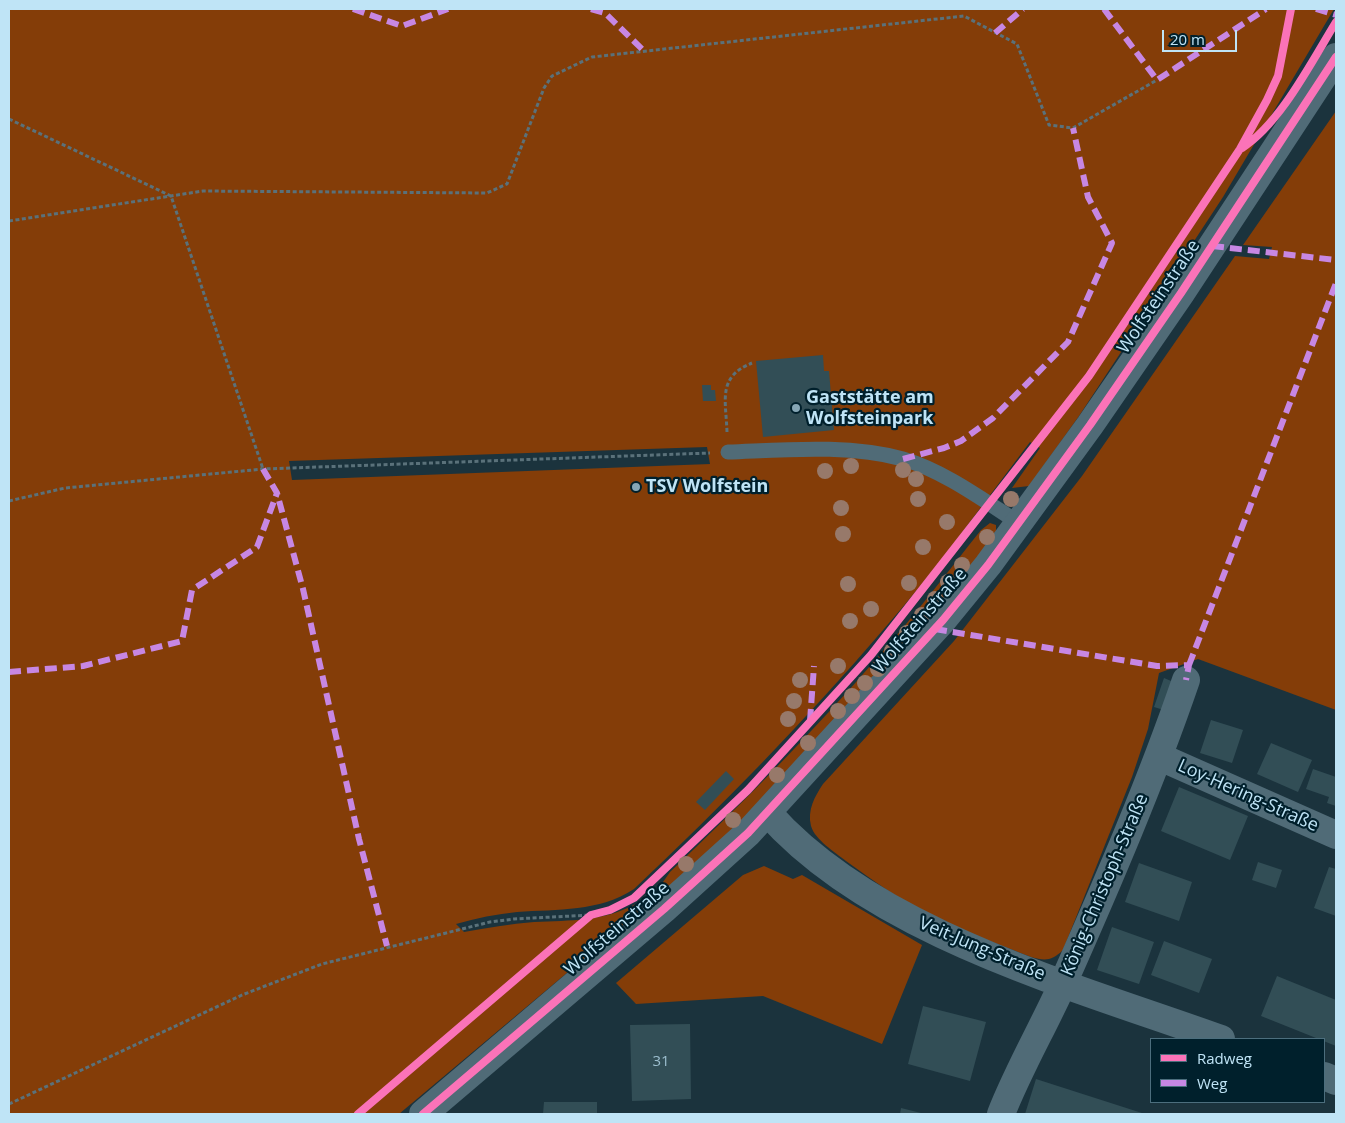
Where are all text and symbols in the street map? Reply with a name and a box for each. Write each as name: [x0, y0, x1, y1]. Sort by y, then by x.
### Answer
scale bar: [1165, 20, 1240, 52]
text: 20 m: [1170, 29, 1205, 49]
street label: Wolfsteinstraße: [1113, 236, 1205, 358]
place label: Gaststätte am Wolfsteinpark: [806, 387, 934, 429]
marker: Gaststätte am Wolfsteinpark: [790, 402, 802, 414]
place label: TSV Wolfstein: [646, 476, 768, 498]
marker: TSV Wolfstein: [630, 481, 642, 493]
street label: Wolfsteinstraße: [868, 564, 972, 678]
street label: Loy-Hering-Straße: [1174, 755, 1322, 837]
street label: König-Christoph-Straße: [1057, 791, 1153, 979]
street label: Wolfsteinstraße: [560, 877, 674, 981]
street label: Veit-Jung-Straße: [916, 913, 1048, 985]
legend: [1150, 1038, 1325, 1103]
text: Radweg: [1197, 1048, 1252, 1068]
house number: 31: [652, 1053, 670, 1071]
text: Weg: [1197, 1073, 1227, 1093]

